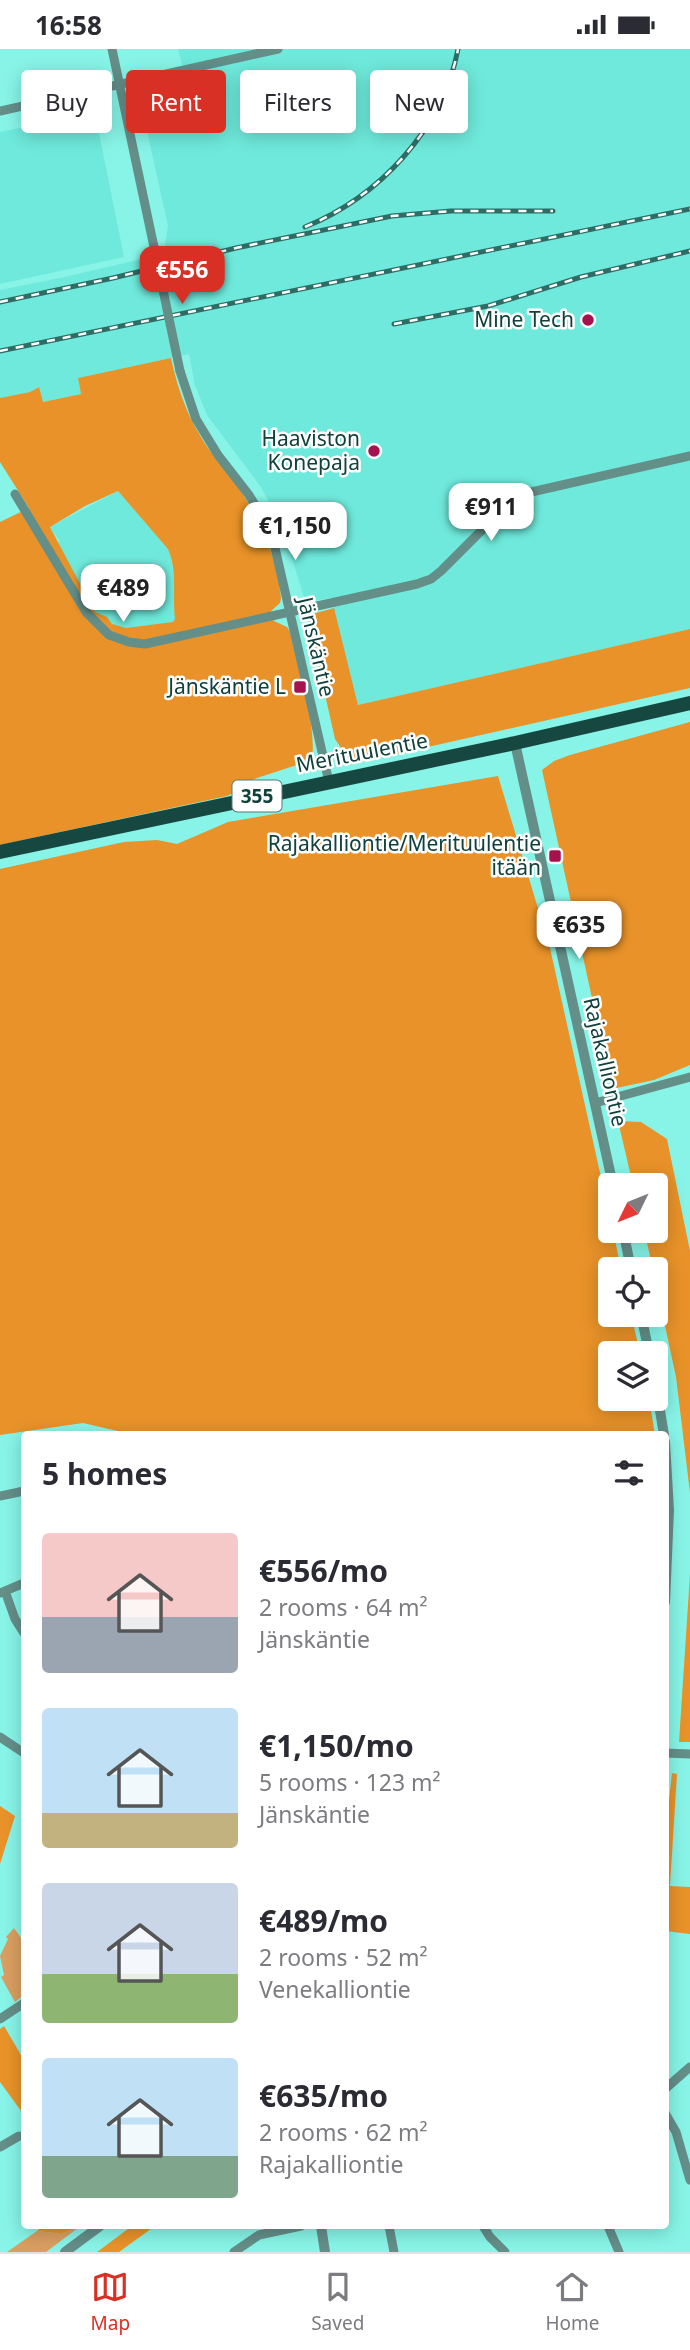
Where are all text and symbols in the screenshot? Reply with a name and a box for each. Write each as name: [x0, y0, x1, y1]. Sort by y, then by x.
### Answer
text: 16:58: [35, 7, 102, 43]
chip: Buy: [21, 70, 112, 133]
chip: Rent: [126, 70, 226, 133]
chip: Filters: [240, 70, 356, 133]
chip: New: [370, 70, 468, 133]
pin: €556: [141, 247, 223, 306]
text: €556: [156, 253, 208, 285]
place label: Mine Tech: [474, 305, 574, 333]
marker: Mine Tech: [580, 312, 596, 328]
place label: Haaviston Konepaja: [261, 424, 360, 476]
marker: Haaviston Konepaja: [366, 443, 382, 459]
pin: €911: [450, 483, 532, 543]
text: €911: [465, 490, 517, 522]
pin: €1,150: [238, 503, 352, 562]
text: €1,150: [259, 509, 331, 541]
pin: €489: [82, 565, 164, 624]
text: €489: [97, 571, 149, 603]
street label: Jänskäntie: [291, 592, 342, 699]
place label: Jänskäntie L: [166, 672, 286, 700]
marker: Jänskäntie L: [292, 679, 308, 695]
street label: Merituulentie: [294, 726, 430, 779]
road number: 355: [232, 781, 282, 811]
place label: Rajakalliontie/Merituulentie itään: [268, 829, 541, 881]
marker: Rajakalliontie/Merituulentie itään: [547, 848, 563, 864]
pin: €635: [538, 901, 620, 961]
text: €635: [553, 908, 605, 940]
street label: Rajakalliontie: [578, 994, 634, 1129]
north arrow: [598, 1173, 668, 1243]
map controls: [598, 1173, 668, 1411]
button: locate: [598, 1257, 668, 1327]
button: layers: [598, 1341, 668, 1411]
text: 5 homes: [42, 1453, 167, 1494]
icon: filters: [610, 1454, 648, 1492]
text: €556/mo: [259, 1550, 388, 1591]
icon: home: [98, 1561, 182, 1645]
text: 2 rooms · 64 m²: [259, 1591, 428, 1623]
text: Jänskäntie: [259, 1623, 370, 1655]
text: €1,150/mo: [259, 1725, 414, 1766]
icon: home: [98, 1736, 182, 1820]
text: 5 rooms · 123 m²: [259, 1766, 441, 1798]
text: Jänskäntie: [259, 1798, 370, 1830]
text: €489/mo: [259, 1900, 388, 1941]
icon: home: [98, 1911, 182, 1995]
text: 2 rooms · 52 m²: [259, 1941, 428, 1973]
text: Venekalliontie: [259, 1973, 411, 2005]
text: €635/mo: [259, 2075, 388, 2116]
icon: home: [98, 2086, 182, 2170]
text: 2 rooms · 62 m²: [259, 2116, 428, 2148]
text: Rajakalliontie: [259, 2148, 403, 2180]
tab: Map: [91, 2268, 130, 2336]
tab: Saved: [311, 2268, 364, 2336]
tab: Home: [545, 2268, 599, 2336]

